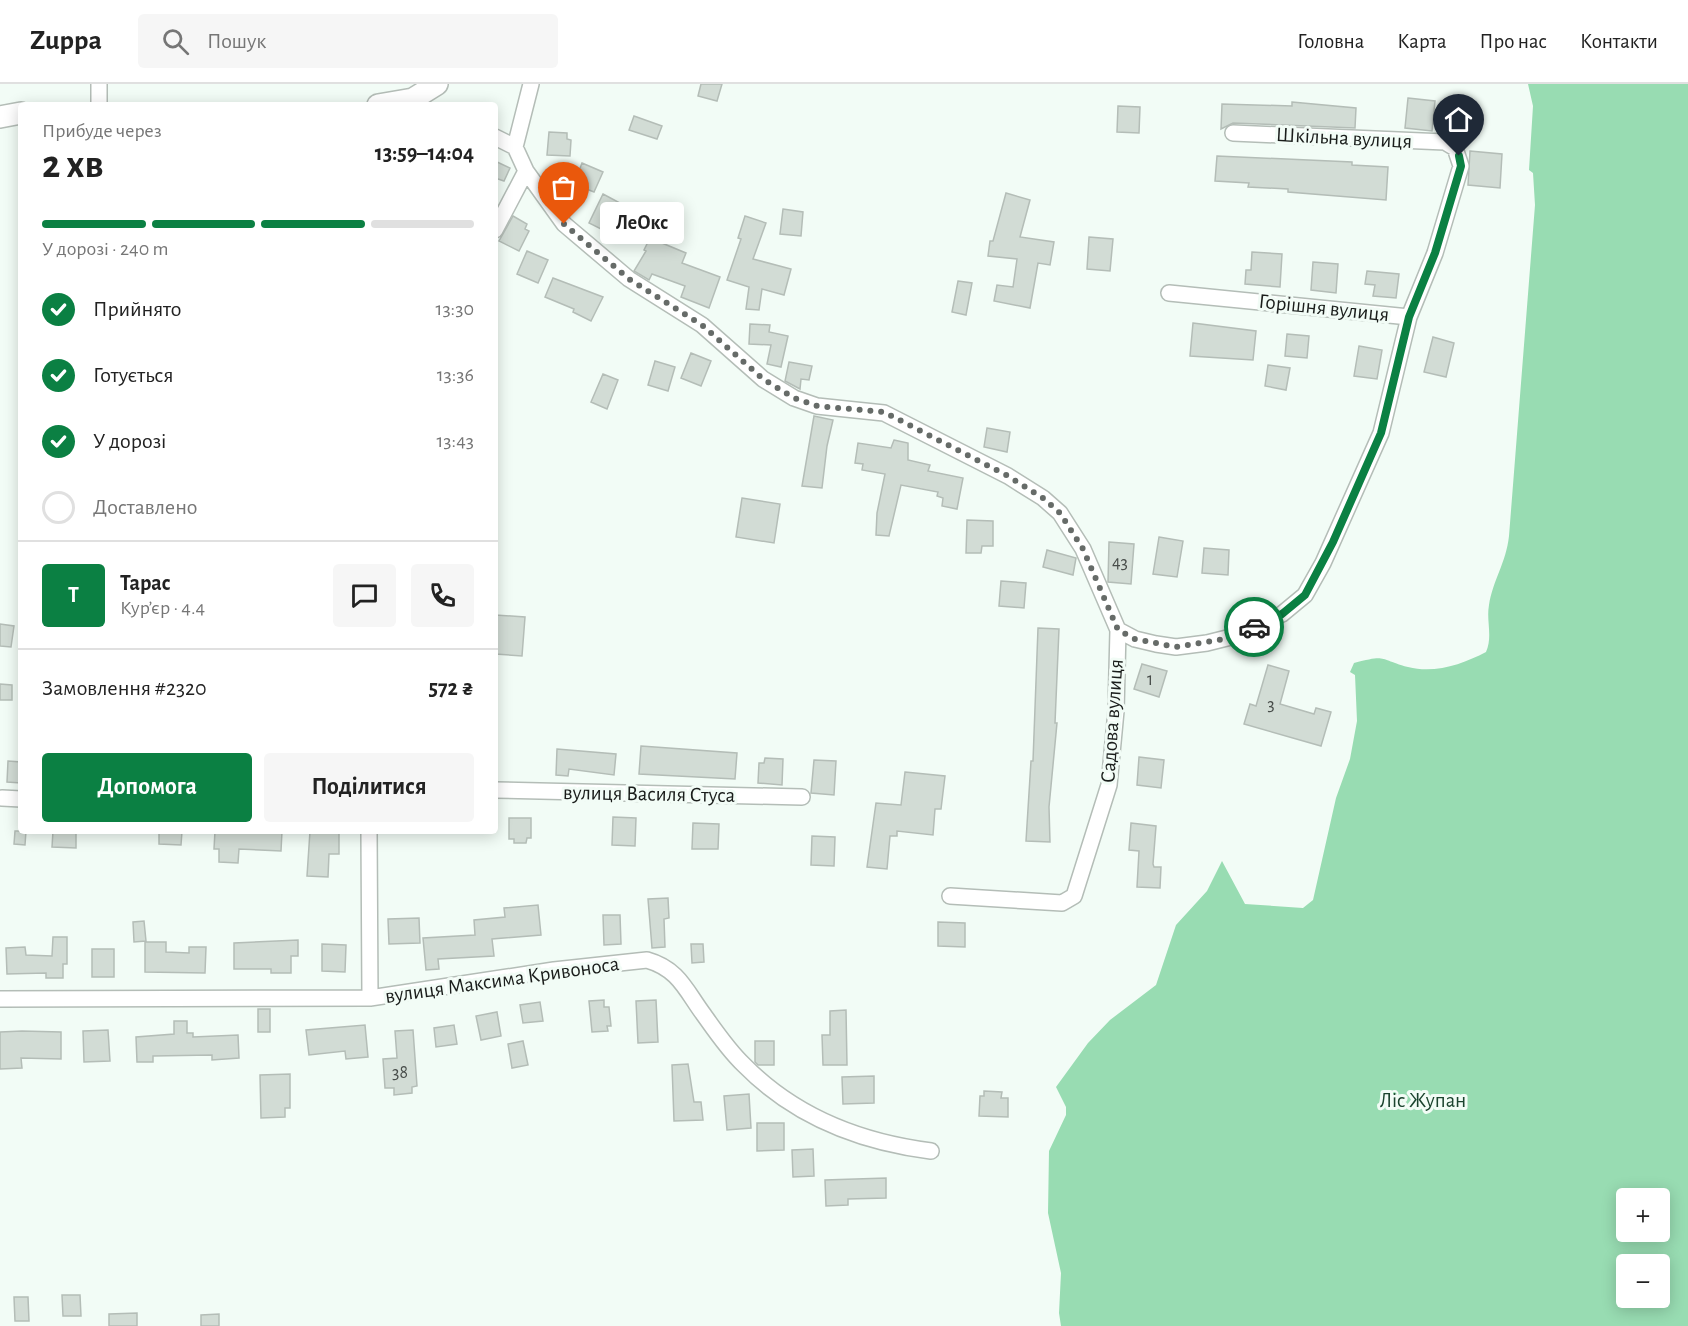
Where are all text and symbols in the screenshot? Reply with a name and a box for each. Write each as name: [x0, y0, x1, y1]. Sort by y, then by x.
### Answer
search box: [138, 14, 558, 68]
icon: search: [159, 25, 192, 58]
text: Zuppa: [30, 27, 102, 55]
text: Пошук: [207, 30, 266, 52]
text: Головна: [1297, 31, 1364, 52]
text: Карта: [1397, 31, 1447, 52]
text: Про нас: [1480, 31, 1547, 52]
text: Контакти: [1580, 31, 1658, 52]
pin: [1433, 94, 1484, 156]
icon: home: [1442, 103, 1475, 136]
text: Прибуде через: [42, 121, 162, 141]
street label: Шкільна вулиця: [1275, 124, 1413, 152]
text: 13:59–14:04: [375, 142, 474, 164]
text: 2 хв: [42, 146, 104, 185]
pin: [538, 162, 589, 224]
icon: bag: [547, 171, 580, 204]
callout: ЛеОкс: [600, 203, 684, 245]
text: ЛеОкс: [616, 213, 668, 233]
text: У дорозі · 240 m: [42, 239, 169, 259]
street label: Горішня вулиця: [1258, 291, 1390, 325]
icon: check: [42, 293, 75, 326]
text: Прийнято: [93, 298, 181, 320]
text: 13:30: [436, 299, 474, 319]
icon: check: [42, 359, 75, 392]
text: Готується: [93, 364, 174, 386]
text: 13:36: [437, 365, 474, 385]
icon: check: [42, 425, 75, 458]
text: У дорозі: [93, 430, 166, 452]
text: 13:43: [436, 431, 474, 451]
text: Доставлено: [93, 496, 198, 518]
house number: 43: [1112, 554, 1128, 572]
button: chat: [333, 564, 396, 627]
button: phone: [411, 564, 474, 627]
text: Тарас: [120, 572, 171, 594]
text: Т: [68, 584, 79, 606]
courier: [1224, 597, 1284, 657]
text: Кур’єр · 4.4: [120, 598, 205, 618]
icon: car: [1238, 611, 1271, 644]
street label: Садова вулиця: [1097, 658, 1127, 784]
house number: 1: [1147, 671, 1153, 689]
text: Замовлення #2320: [42, 677, 207, 699]
text: 572 ₴: [429, 677, 474, 699]
house number: 3: [1267, 696, 1275, 714]
button: Допомога: [42, 753, 252, 822]
button: Поділитися: [264, 753, 474, 822]
street label: вулиця Василя Стуса: [563, 782, 736, 806]
street label: вулиця Максима Кривоноса: [384, 953, 621, 1007]
house number: 38: [392, 1064, 408, 1082]
park label: Ліс Жупан: [1380, 1090, 1466, 1111]
map controls: [1616, 1188, 1670, 1308]
button: +: [1616, 1188, 1670, 1242]
button: −: [1616, 1254, 1670, 1308]

